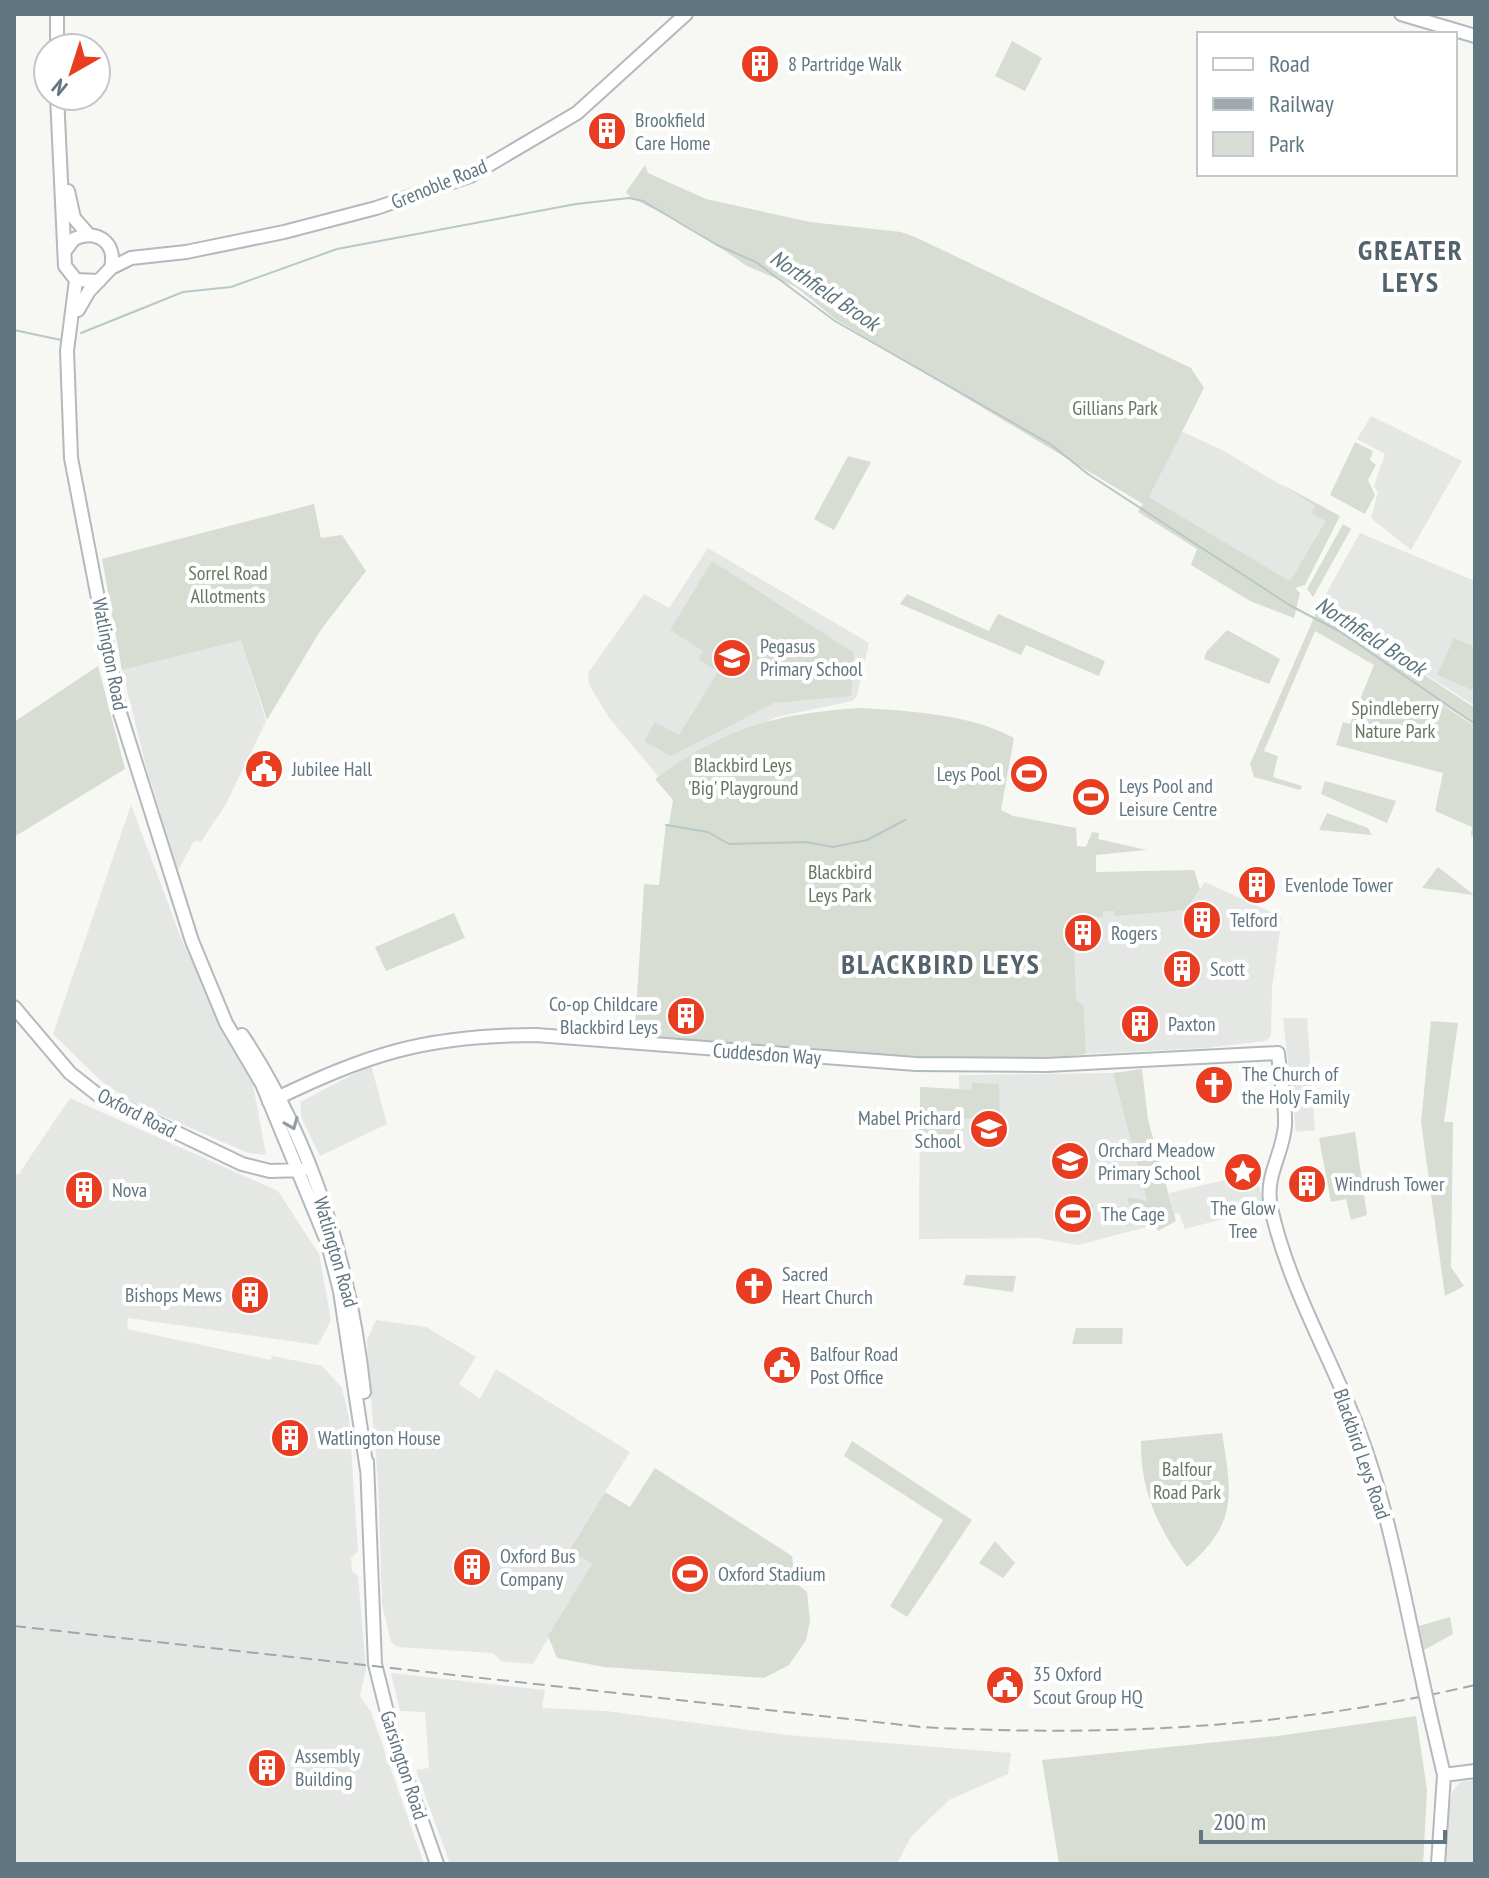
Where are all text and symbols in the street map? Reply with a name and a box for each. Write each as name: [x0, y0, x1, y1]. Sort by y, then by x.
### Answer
north arrow: [32, 32, 112, 112]
legend: [1197, 32, 1457, 176]
building icon: 8 Partridge Walk: [739, 43, 781, 85]
text: Road: [1269, 48, 1310, 79]
place label: 8 Partridge Walk: [788, 51, 902, 77]
text: N: [46, 73, 73, 102]
text: Railway: [1269, 88, 1334, 119]
place label: Brookfield Care Home: [635, 107, 711, 156]
building icon: Brookfield Care Home: [586, 110, 628, 152]
text: Park: [1269, 128, 1305, 159]
street label: Grenoble Road: [387, 153, 491, 215]
district label: GREATER LEYS: [1358, 231, 1464, 300]
water label: Northfield Brook: [765, 243, 887, 338]
park label: Gillians Park: [1072, 395, 1158, 421]
park label: Sorrel Road Allotments: [188, 560, 268, 609]
water label: Northfield Brook: [1311, 590, 1433, 683]
street label: Watlington Road: [86, 596, 134, 712]
place label: Pegasus Primary School: [760, 633, 863, 682]
school or university icon: Pegasus Primary School: [711, 637, 753, 679]
park label: Spindleberry Nature Park: [1351, 695, 1439, 744]
public building icon: Jubilee Hall: [243, 748, 285, 790]
park label: Blackbird Leys 'Big' Playground: [688, 752, 798, 801]
sports icon: Leys Pool: [1008, 753, 1050, 795]
place label: Jubilee Hall: [291, 756, 372, 782]
place label: Leys Pool: [937, 761, 1001, 787]
place label: Leys Pool and Leisure Centre: [1119, 773, 1217, 822]
sports icon: Leys Pool and Leisure Centre: [1070, 776, 1112, 818]
park label: Blackbird Leys Park: [808, 859, 872, 908]
building icon: Evenlode Tower: [1236, 864, 1278, 906]
place label: Evenlode Tower: [1285, 872, 1394, 898]
building icon: Telford: [1181, 899, 1223, 941]
place label: Telford: [1230, 907, 1278, 933]
building icon: Rogers: [1062, 912, 1104, 954]
place label: Rogers: [1111, 920, 1158, 946]
district label: BLACKBIRD LEYS: [841, 945, 1041, 982]
building icon: Scott: [1161, 948, 1203, 990]
place label: Scott: [1210, 956, 1245, 982]
place label: Co-op Childcare Blackbird Leys: [549, 991, 658, 1040]
building icon: Co-op Childcare Blackbird Leys: [665, 995, 707, 1037]
building icon: Paxton: [1119, 1003, 1161, 1045]
place label: Paxton: [1168, 1011, 1215, 1037]
street label: Cuddesdon Way: [712, 1037, 822, 1071]
place label: The Church of the Holy Family: [1242, 1061, 1350, 1110]
church icon: The Church of the Holy Family: [1193, 1064, 1235, 1106]
street label: Oxford Road: [93, 1082, 181, 1144]
place label: Mabel Prichard School: [858, 1105, 961, 1154]
school or university icon: Mabel Prichard School: [968, 1108, 1010, 1150]
one-way arrow: [282, 1116, 298, 1130]
place label: Orchard Meadow Primary School: [1098, 1137, 1215, 1186]
school or university icon: Orchard Meadow Primary School: [1049, 1140, 1091, 1182]
place icon: The Glow Tree: [1222, 1151, 1264, 1193]
building icon: Windrush Tower: [1286, 1163, 1328, 1205]
building icon: Nova: [63, 1169, 105, 1211]
place label: Windrush Tower: [1335, 1171, 1445, 1197]
place label: Nova: [112, 1177, 147, 1203]
sports icon: The Cage: [1052, 1193, 1094, 1235]
street label: Watlington Road: [308, 1194, 364, 1310]
place label: The Glow Tree: [1211, 1195, 1276, 1244]
place label: The Cage: [1101, 1201, 1165, 1227]
place label: Sacred Heart Church: [782, 1261, 873, 1310]
church icon: Sacred Heart Church: [733, 1265, 775, 1307]
building icon: Bishops Mews: [229, 1274, 271, 1316]
place label: Bishops Mews: [125, 1282, 222, 1308]
place label: Balfour Road Post Office: [810, 1341, 898, 1390]
public building icon: Balfour Road Post Office: [761, 1344, 803, 1386]
street label: Blackbird Leys Road: [1328, 1385, 1396, 1523]
building icon: Watlington House: [269, 1417, 311, 1459]
place label: Watlington House: [318, 1425, 441, 1451]
park label: Balfour Road Park: [1153, 1456, 1221, 1505]
place label: Oxford Bus Company: [500, 1543, 576, 1592]
building icon: Oxford Bus Company: [451, 1546, 493, 1588]
sports icon: Oxford Stadium: [669, 1553, 711, 1595]
place label: Oxford Stadium: [718, 1561, 826, 1587]
place label: 35 Oxford Scout Group HQ: [1033, 1661, 1144, 1710]
public building icon: 35 Oxford Scout Group HQ: [984, 1664, 1026, 1706]
street label: Garsington Road: [374, 1707, 434, 1823]
place label: Assembly Building: [295, 1743, 361, 1792]
building icon: Assembly Building: [246, 1747, 288, 1789]
scale bar: [1201, 1794, 1445, 1844]
text: 200 m: [1213, 1806, 1266, 1837]

